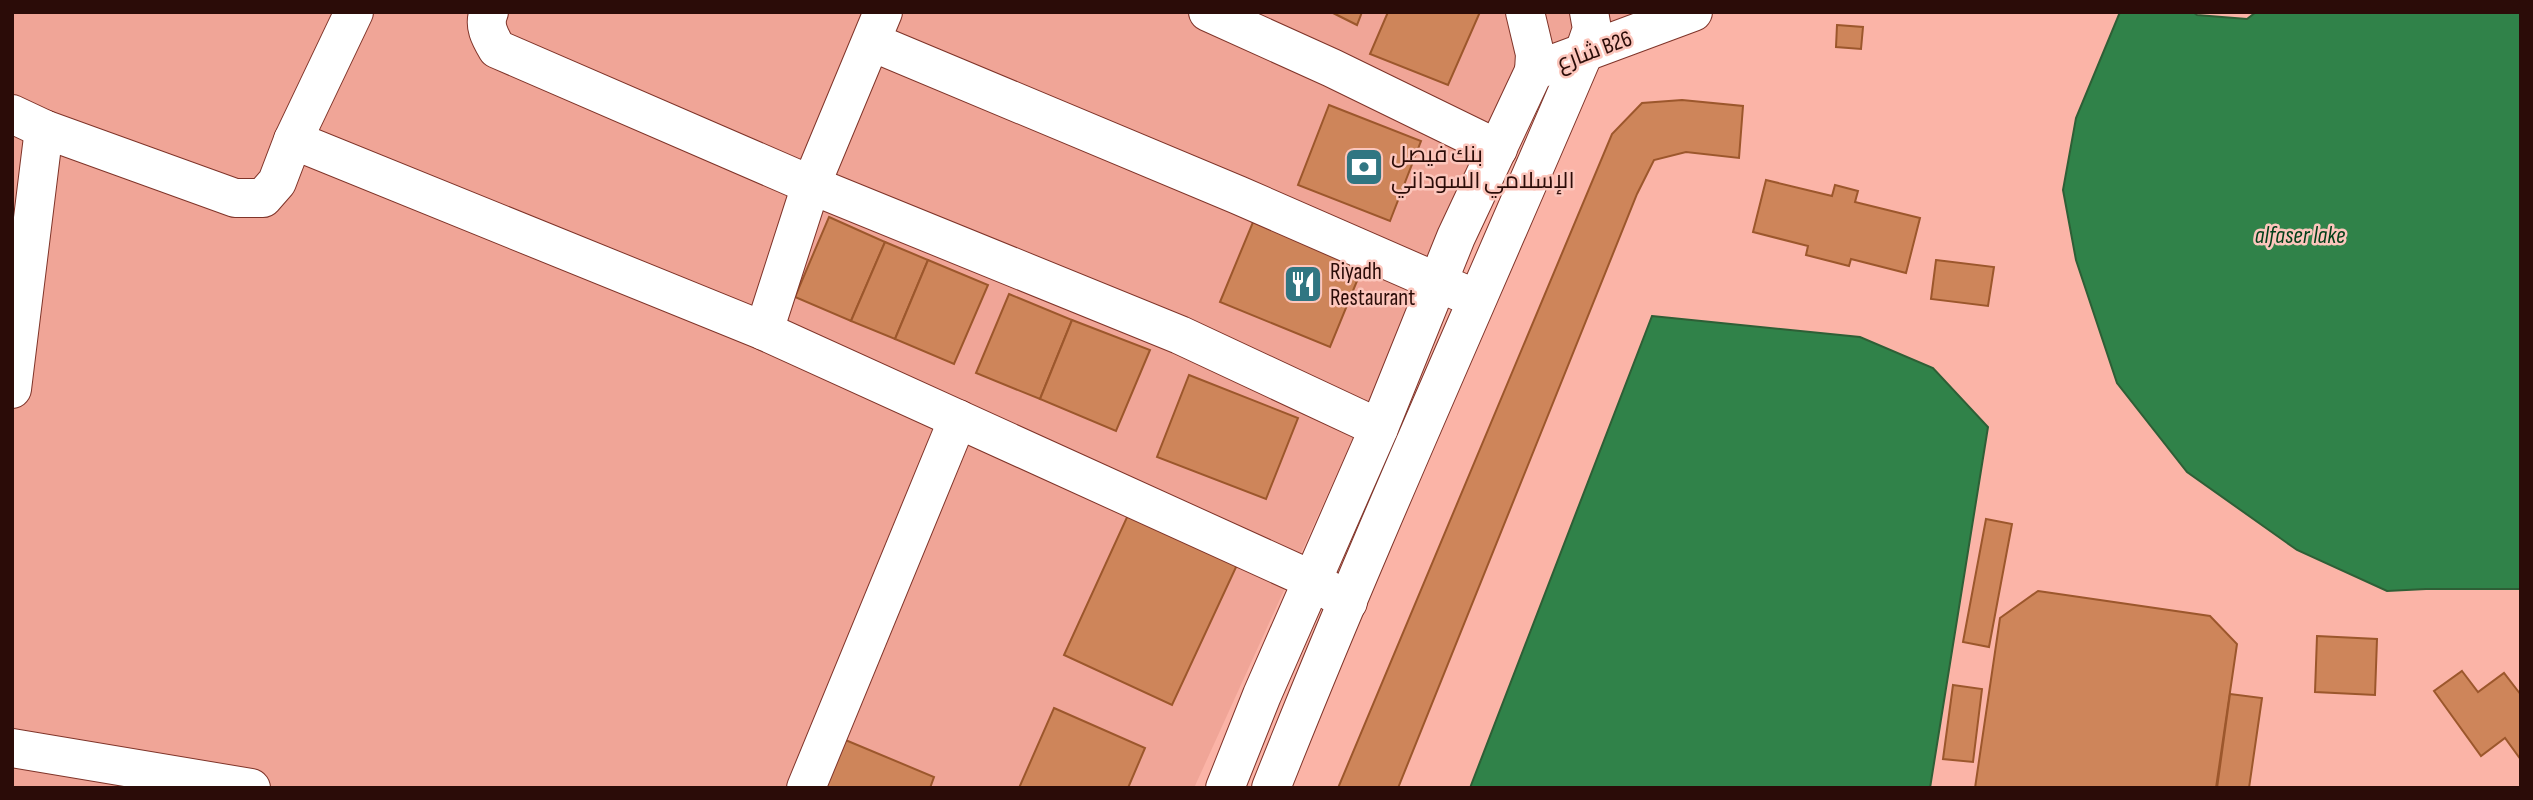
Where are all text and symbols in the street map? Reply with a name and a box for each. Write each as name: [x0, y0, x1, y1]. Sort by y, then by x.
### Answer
street label: شارع B26: [1553, 24, 1636, 78]
place label: بنك فيصل الإسلامي السوداني: [1391, 141, 1575, 198]
bank icon: بنك فيصل الإسلامي السوداني: [1343, 146, 1385, 188]
water label: alfaser lake: [2255, 221, 2345, 250]
place label: Riyadh Restaurant: [1330, 258, 1415, 312]
restaurant icon: Riyadh Restaurant: [1282, 263, 1324, 305]

